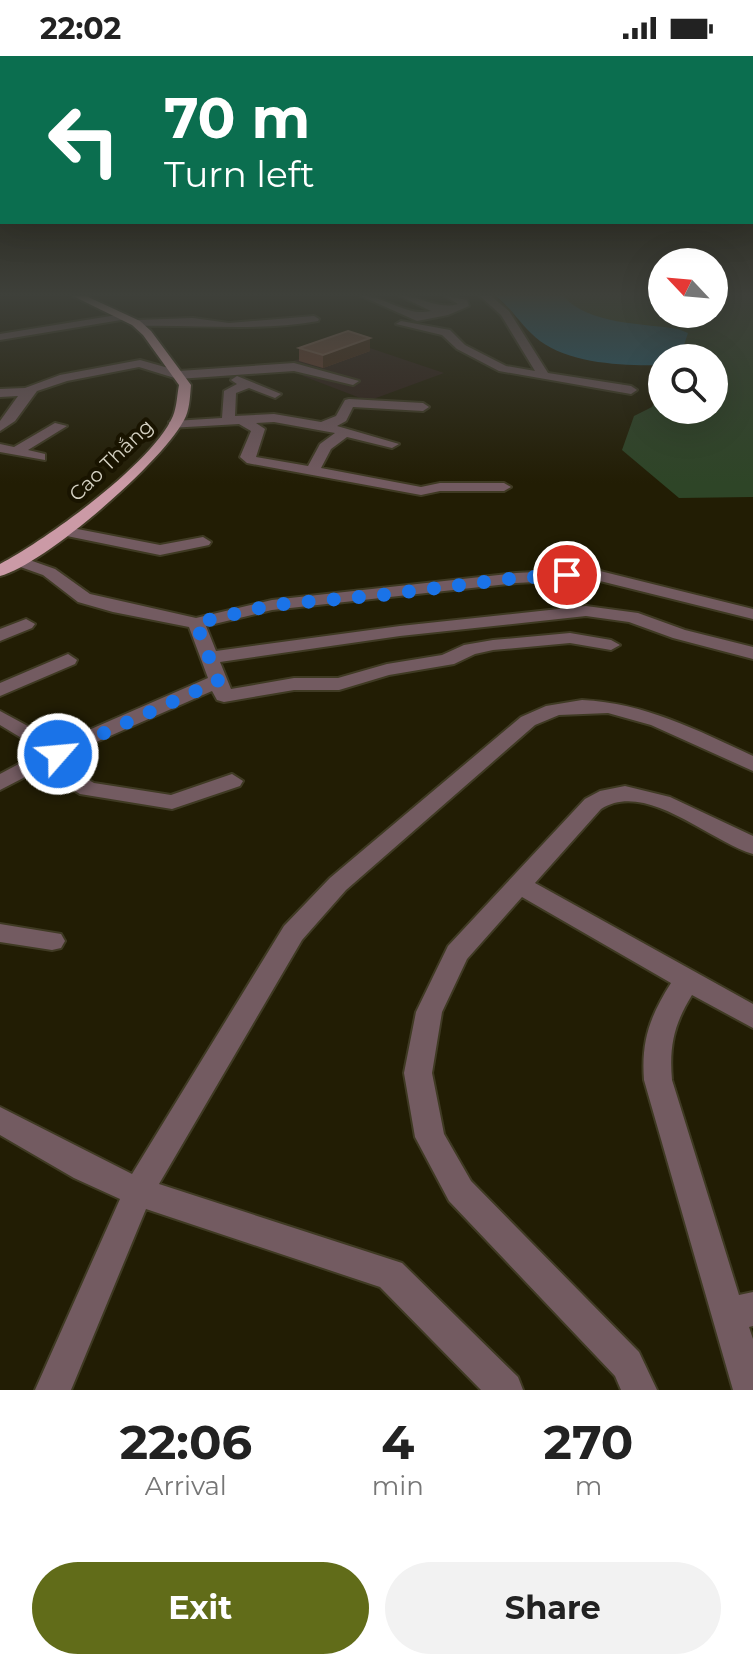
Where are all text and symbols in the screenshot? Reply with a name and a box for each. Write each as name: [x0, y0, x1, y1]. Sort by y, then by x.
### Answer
text: 22:02: [40, 10, 121, 47]
text: 70 m: [164, 84, 310, 152]
icon: left: [32, 88, 136, 192]
text: Turn left: [164, 152, 315, 196]
north arrow: [648, 248, 728, 328]
map controls: [648, 248, 728, 424]
button: search: [648, 344, 728, 424]
street label: Cao Thắng: [64, 414, 158, 506]
pin: [533, 541, 601, 609]
icon: arrive: [545, 553, 589, 597]
position arrow: [16, 712, 100, 796]
text: 22:06: [120, 1413, 252, 1471]
text: 4: [381, 1413, 414, 1471]
text: 270: [544, 1413, 633, 1471]
text: Arrival: [145, 1470, 227, 1502]
text: min: [372, 1470, 424, 1502]
text: m: [575, 1470, 602, 1502]
button: Exit: [32, 1562, 369, 1654]
button: Share: [385, 1562, 721, 1654]

